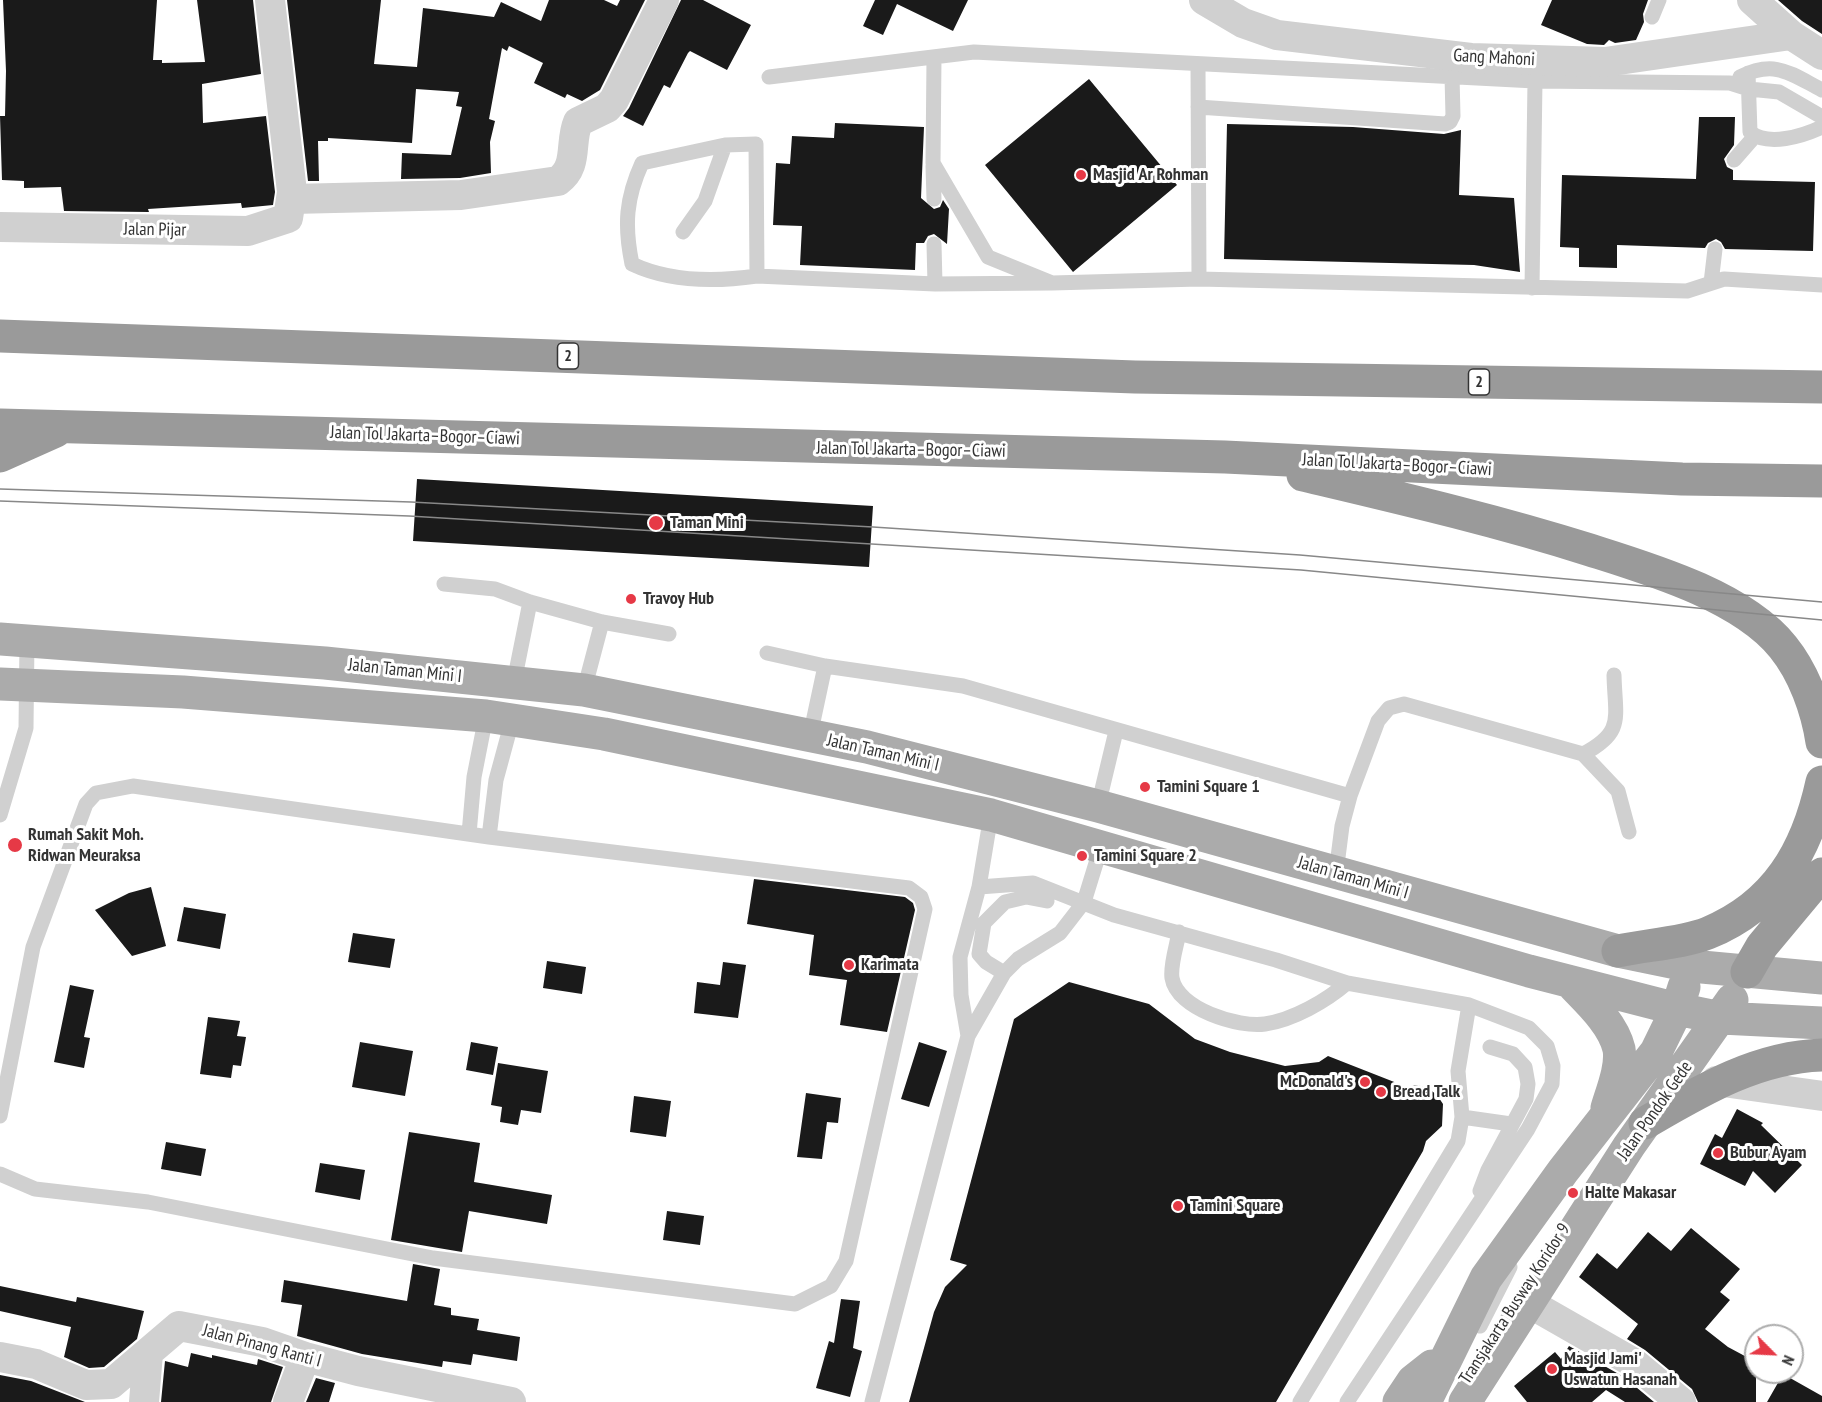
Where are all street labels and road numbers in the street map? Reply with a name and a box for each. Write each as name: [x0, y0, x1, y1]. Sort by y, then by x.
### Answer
street label: Gang Mahoni: [1453, 45, 1535, 71]
street label: Jalan Pijar: [123, 219, 187, 241]
road number: 2: [558, 343, 578, 369]
road number: 2: [1468, 369, 1490, 395]
street label: Jalan Tol Jakarta–Bogor–Ciawi: [330, 422, 520, 450]
street label: Jalan Tol Jakarta–Bogor–Ciawi: [816, 438, 1006, 462]
street label: Jalan Tol Jakarta–Bogor–Ciawi: [1302, 449, 1492, 481]
street label: Jalan Taman Mini I: [347, 654, 463, 688]
street label: Jalan Taman Mini I: [825, 730, 941, 776]
street label: Jalan Taman Mini I: [1295, 852, 1411, 904]
street label: Jalan Pondok Gede: [1613, 1057, 1697, 1165]
street label: Transjakarta Busway Koridor 9: [1455, 1220, 1575, 1388]
street label: Jalan Pinang Ranti I: [200, 1320, 324, 1372]

